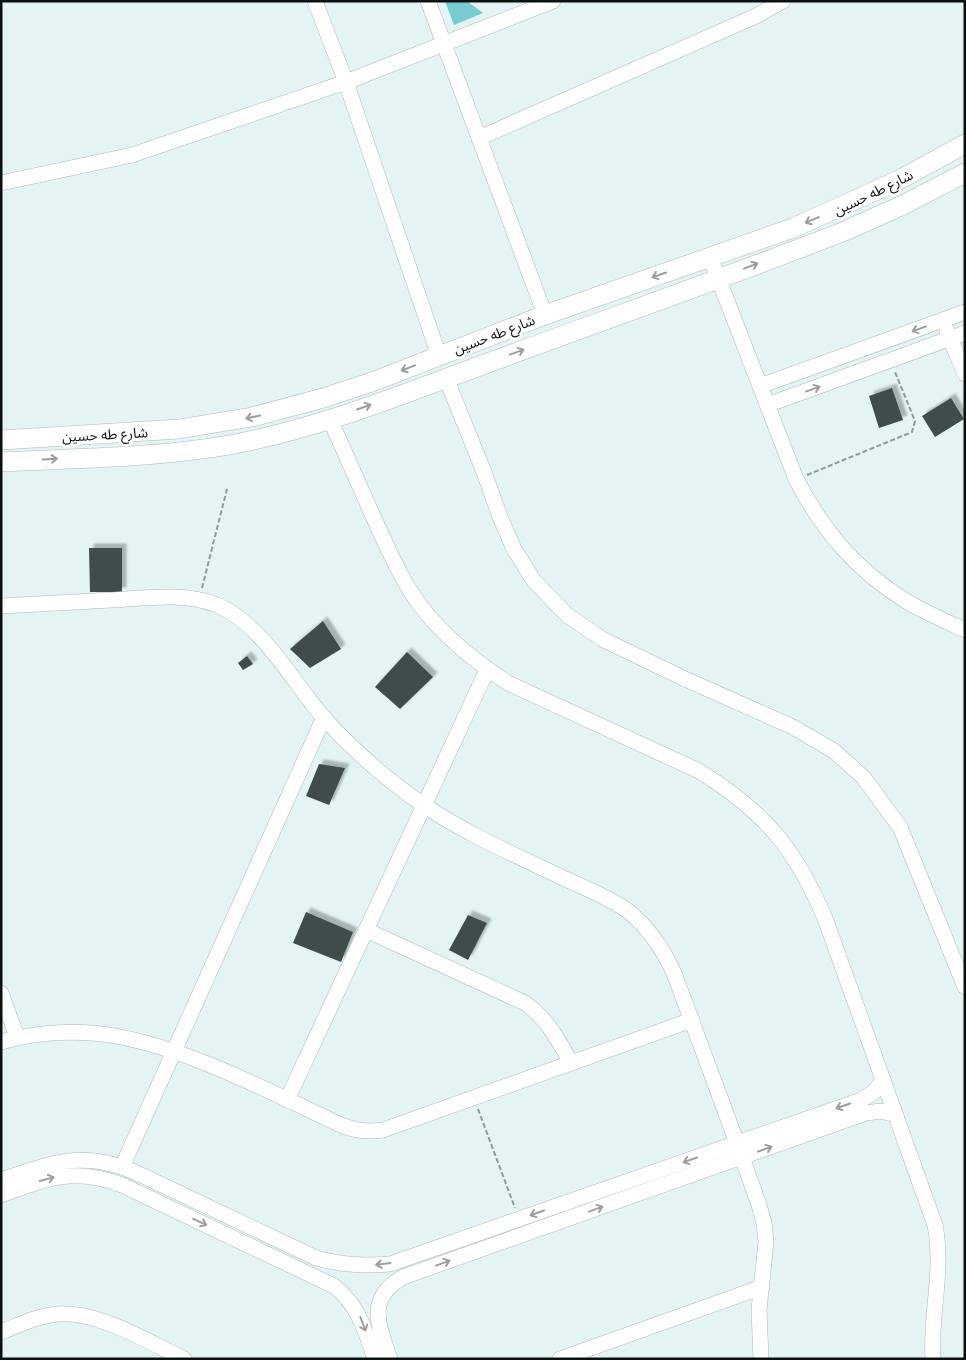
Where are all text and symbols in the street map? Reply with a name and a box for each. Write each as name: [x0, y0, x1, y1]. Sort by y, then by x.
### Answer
street label: شارع طه حسين: [830, 165, 917, 221]
one-way arrow: [805, 216, 820, 226]
one-way arrow: [743, 261, 759, 270]
one-way arrow: [651, 271, 667, 280]
street label: شارع طه حسين: [450, 310, 538, 360]
one-way arrow: [912, 325, 927, 334]
one-way arrow: [509, 347, 524, 356]
one-way arrow: [401, 364, 416, 373]
one-way arrow: [805, 383, 821, 393]
one-way arrow: [356, 402, 371, 411]
one-way arrow: [246, 413, 262, 422]
street label: شارع طه حسين: [62, 422, 149, 448]
one-way arrow: [42, 455, 58, 464]
one-way arrow: [836, 1102, 852, 1111]
one-way arrow: [757, 1143, 773, 1153]
one-way arrow: [682, 1155, 698, 1165]
one-way arrow: [39, 1174, 55, 1183]
one-way arrow: [588, 1204, 603, 1213]
one-way arrow: [530, 1209, 545, 1218]
one-way arrow: [192, 1218, 207, 1227]
one-way arrow: [434, 1258, 450, 1267]
one-way arrow: [375, 1259, 391, 1269]
one-way arrow: [359, 1316, 368, 1332]

